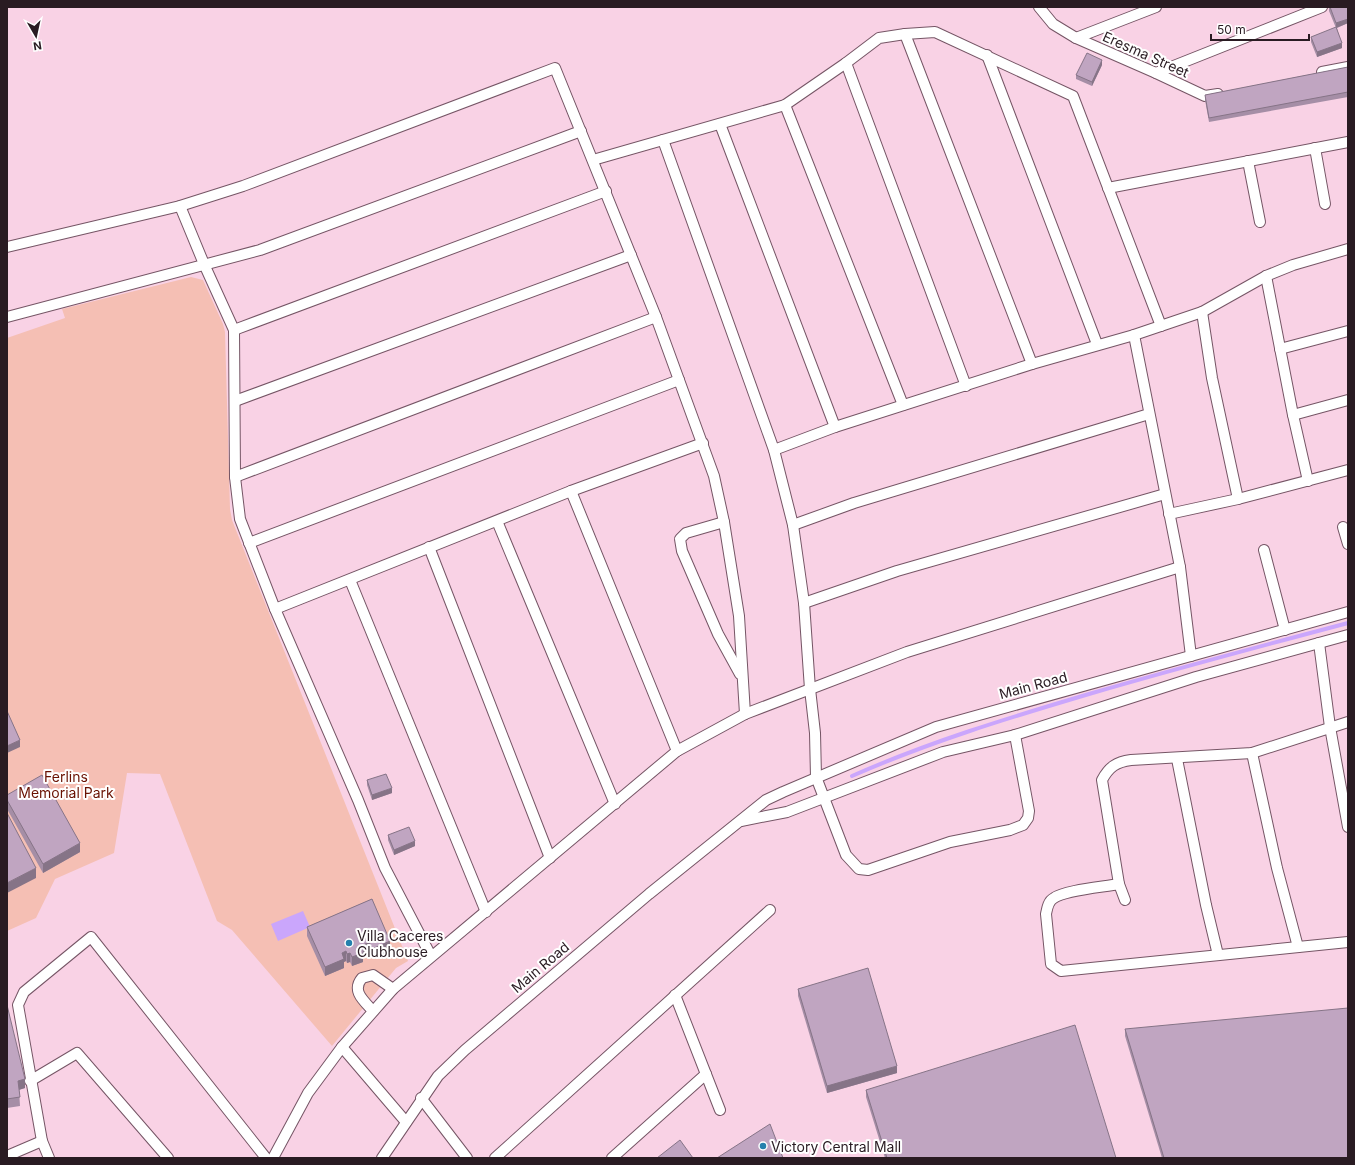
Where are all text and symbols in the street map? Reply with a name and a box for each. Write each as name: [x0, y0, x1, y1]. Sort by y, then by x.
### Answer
north arrow: [16, 16, 56, 56]
scale bar: [1211, 16, 1309, 42]
text: 50 m: [1217, 22, 1246, 37]
street label: Eresma Street: [1100, 27, 1192, 81]
text: N: [32, 38, 43, 53]
street label: Main Road: [997, 668, 1069, 702]
park label: Ferlins Memorial Park: [18, 768, 114, 801]
place label: Villa Caceres Clubhouse: [357, 927, 443, 960]
marker: Villa Caceres Clubhouse: [344, 938, 354, 948]
street label: Main Road: [508, 938, 572, 996]
place label: Victory Central Mall: [771, 1138, 901, 1155]
marker: Victory Central Mall: [758, 1141, 768, 1151]

